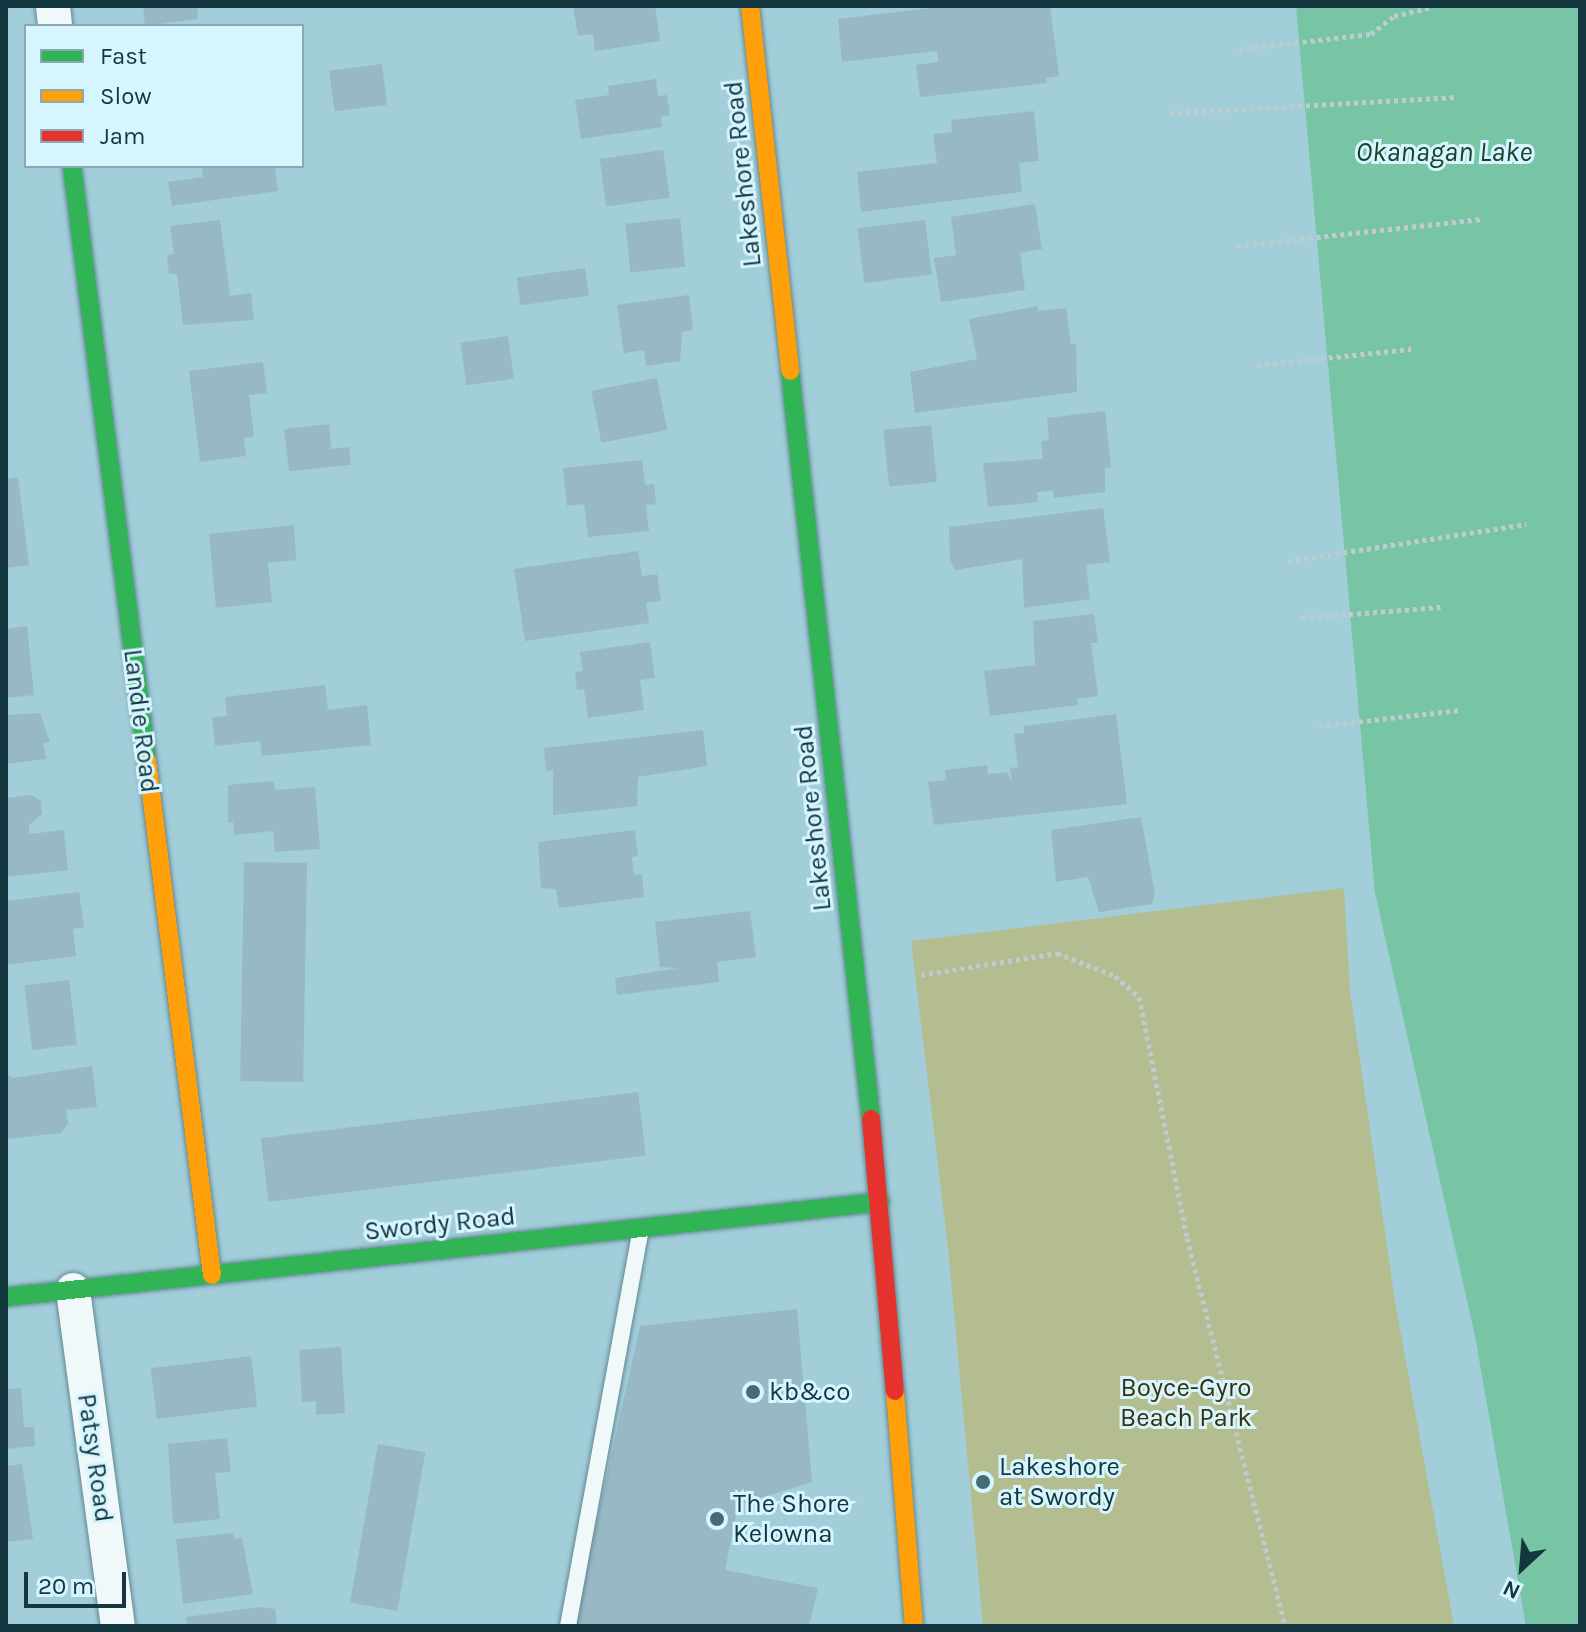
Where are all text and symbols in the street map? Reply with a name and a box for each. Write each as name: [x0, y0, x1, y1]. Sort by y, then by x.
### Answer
legend: [24, 24, 304, 168]
text: Fast: [100, 42, 147, 70]
street label: Lakeshore Road: [718, 79, 768, 269]
text: Slow: [100, 82, 152, 110]
text: Jam: [100, 122, 145, 150]
water label: Okanagan Lake: [1356, 135, 1532, 169]
street label: Landie Road: [117, 647, 165, 795]
street label: Lakeshore Road: [788, 723, 838, 913]
street label: Swordy Road: [363, 1201, 517, 1247]
park label: Boyce-Gyro Beach Park: [1120, 1372, 1252, 1434]
place label: kb&co: [769, 1376, 850, 1408]
marker: kb&co: [744, 1383, 762, 1401]
street label: Patsy Road: [71, 1392, 119, 1524]
place label: Lakeshore at Swordy: [999, 1451, 1120, 1512]
marker: Lakeshore at Swordy: [974, 1473, 992, 1491]
place label: The Shore Kelowna: [733, 1488, 850, 1550]
marker: The Shore Kelowna: [708, 1510, 726, 1528]
north arrow: [1482, 1528, 1562, 1608]
scale bar: [28, 1556, 130, 1606]
text: 20 m: [38, 1572, 94, 1600]
text: N: [1499, 1574, 1524, 1605]

